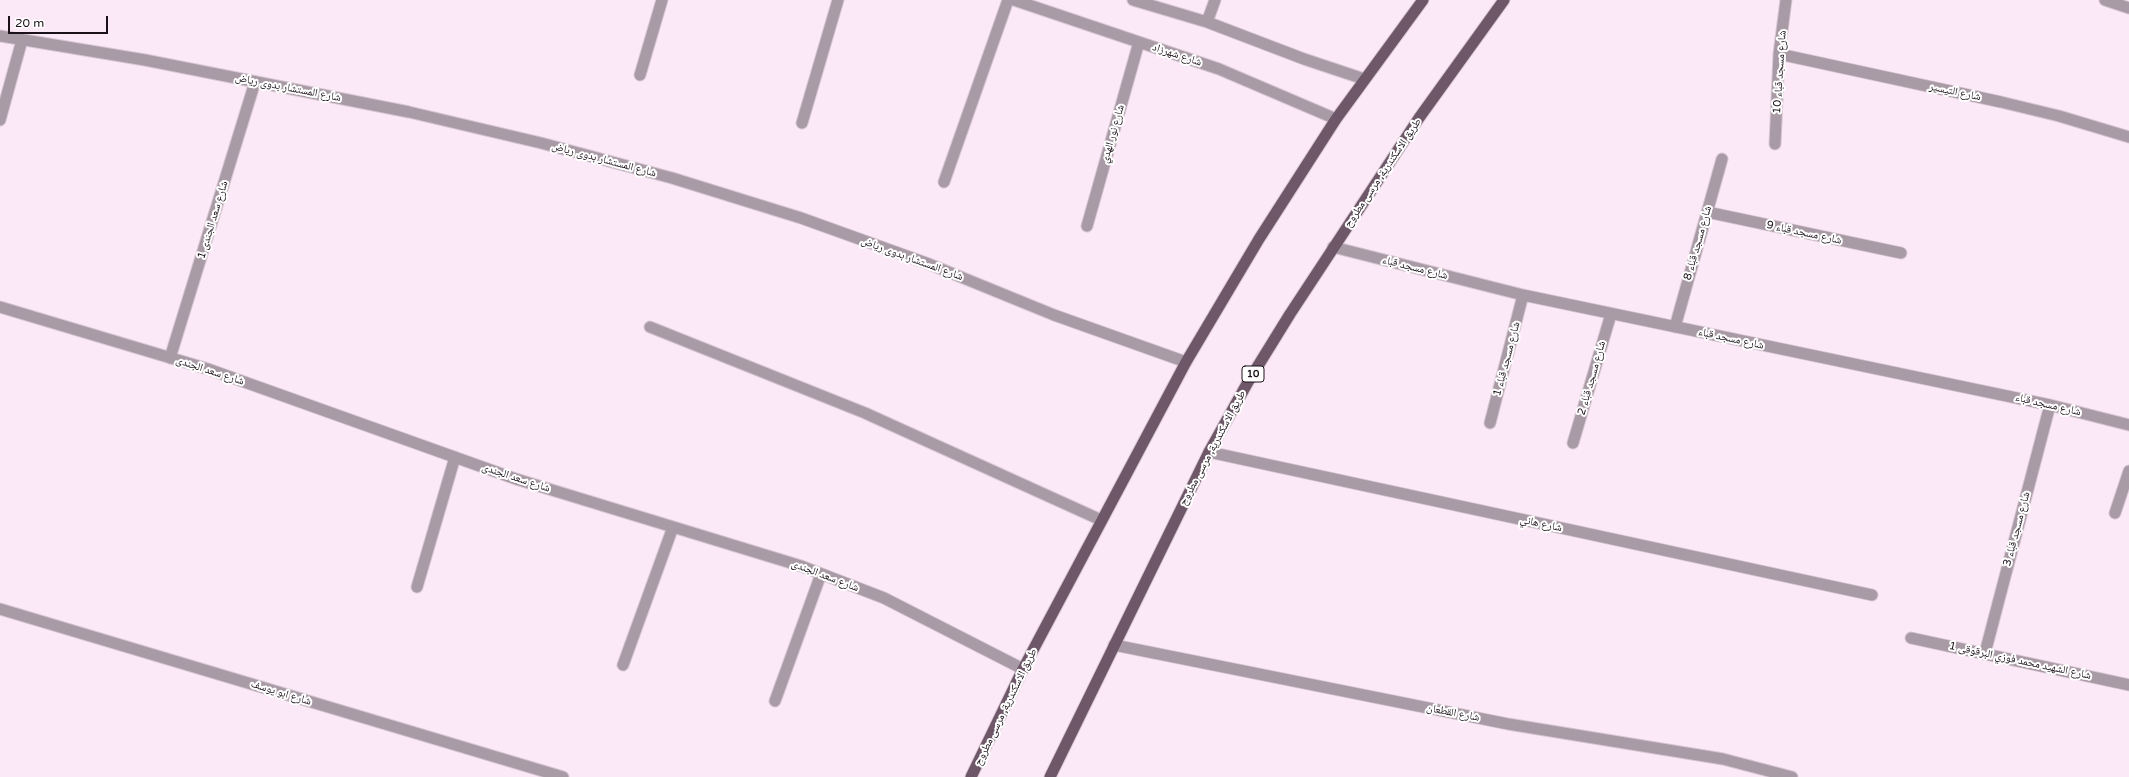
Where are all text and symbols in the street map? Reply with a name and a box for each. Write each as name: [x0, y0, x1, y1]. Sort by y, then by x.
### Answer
scale bar: [10, 8, 110, 34]
text: 20 m: [15, 16, 44, 30]
street label: شارع مسجد قباء 10: [1771, 30, 1789, 114]
street label: شارع شهرزاد: [1151, 41, 1203, 69]
street label: شارع المستشار بدوى رياض: [234, 71, 342, 105]
street label: شارع التيسير: [1928, 80, 1982, 104]
street label: شارع نور الهدي: [1098, 103, 1128, 165]
street label: طريق الاسكندرية, مرسى مطروح: [1342, 116, 1424, 230]
street label: شارع المستشار بدوى رياض: [550, 140, 658, 180]
street label: شارع سعد الجندى 1: [195, 179, 231, 261]
street label: شارع مسجد قباء 8: [1681, 204, 1715, 282]
street label: شارع مسجد قباء 9: [1765, 219, 1843, 247]
street label: شارع المستشار بدوى رياض: [859, 234, 965, 284]
street label: شارع مسجد قباء: [1381, 254, 1449, 282]
street label: شارع مسجد قباء 1: [1491, 320, 1523, 398]
street label: شارع مسجد قباء: [1697, 326, 1765, 352]
street label: شارع مسجد قباء 2: [1575, 339, 1609, 417]
street label: شارع سعد الجندى: [174, 354, 246, 388]
road number: 10: [1242, 366, 1264, 382]
street label: طريق الاسكندرية, مرسى مطروح: [1177, 388, 1249, 508]
street label: شارع مسجد قباء: [2014, 391, 2082, 419]
street label: شارع سعد الجندى: [480, 461, 552, 495]
street label: شارع مسجد قباء 3: [2001, 490, 2033, 568]
street label: شارع هاني: [1519, 513, 1563, 535]
street label: شارع سعد الجندى: [789, 557, 861, 595]
street label: شارع الشهيد محمد فوزي البرقوقى 1: [1948, 639, 2092, 683]
street label: طريق الاسكندرية, مرسى مطروح: [972, 646, 1040, 768]
street label: شارع ابو يوسف: [249, 678, 313, 708]
street label: شارع القطعان: [1425, 701, 1481, 725]

